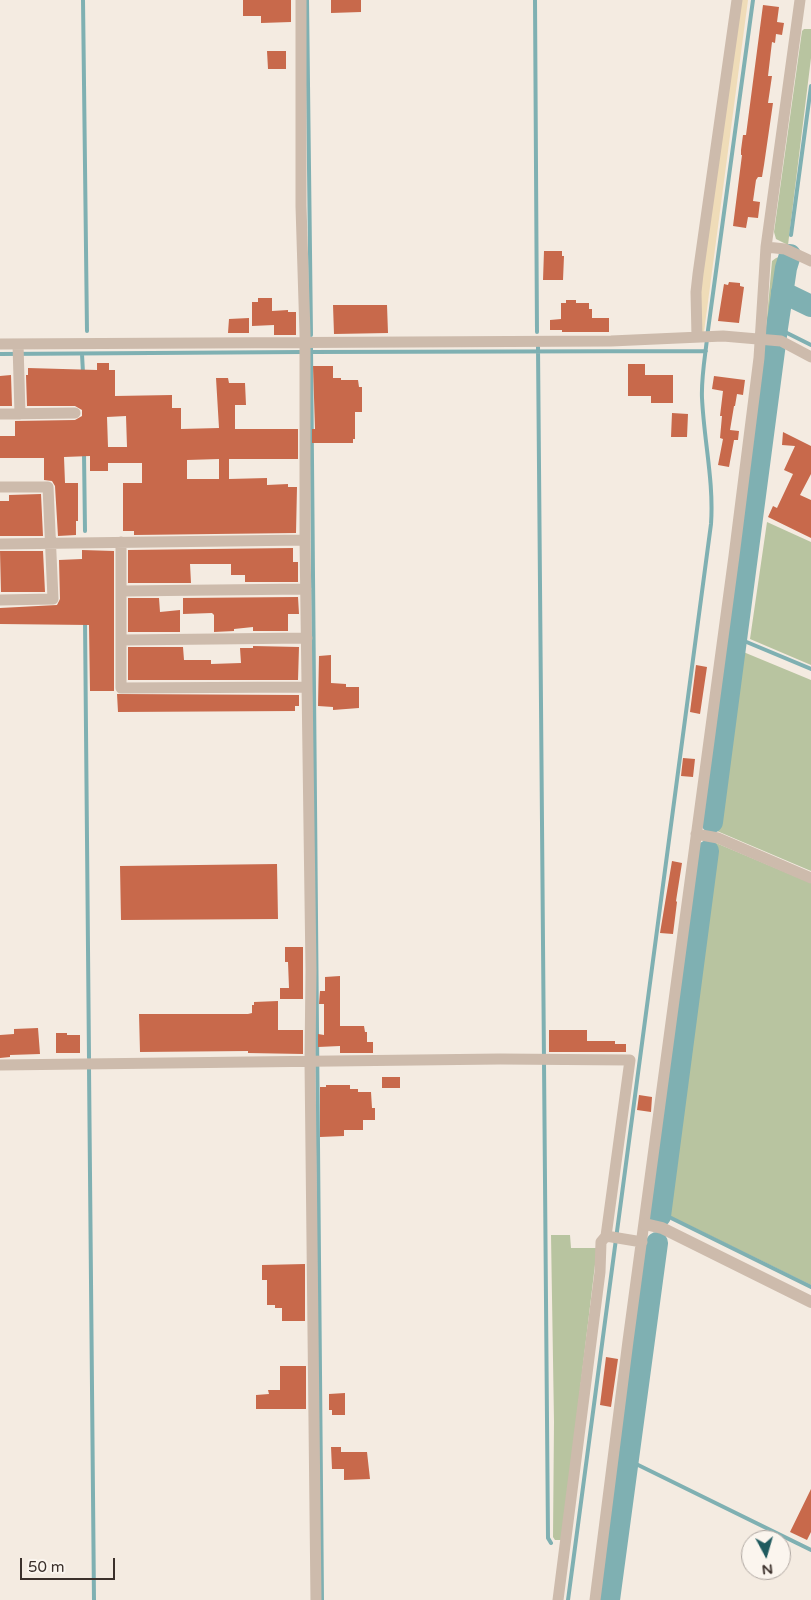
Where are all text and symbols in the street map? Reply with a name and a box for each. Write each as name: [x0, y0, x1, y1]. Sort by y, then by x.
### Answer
north arrow: [741, 1530, 791, 1580]
scale bar: [22, 1548, 118, 1580]
text: 50 m: [28, 1558, 65, 1576]
text: N: [761, 1560, 774, 1578]

